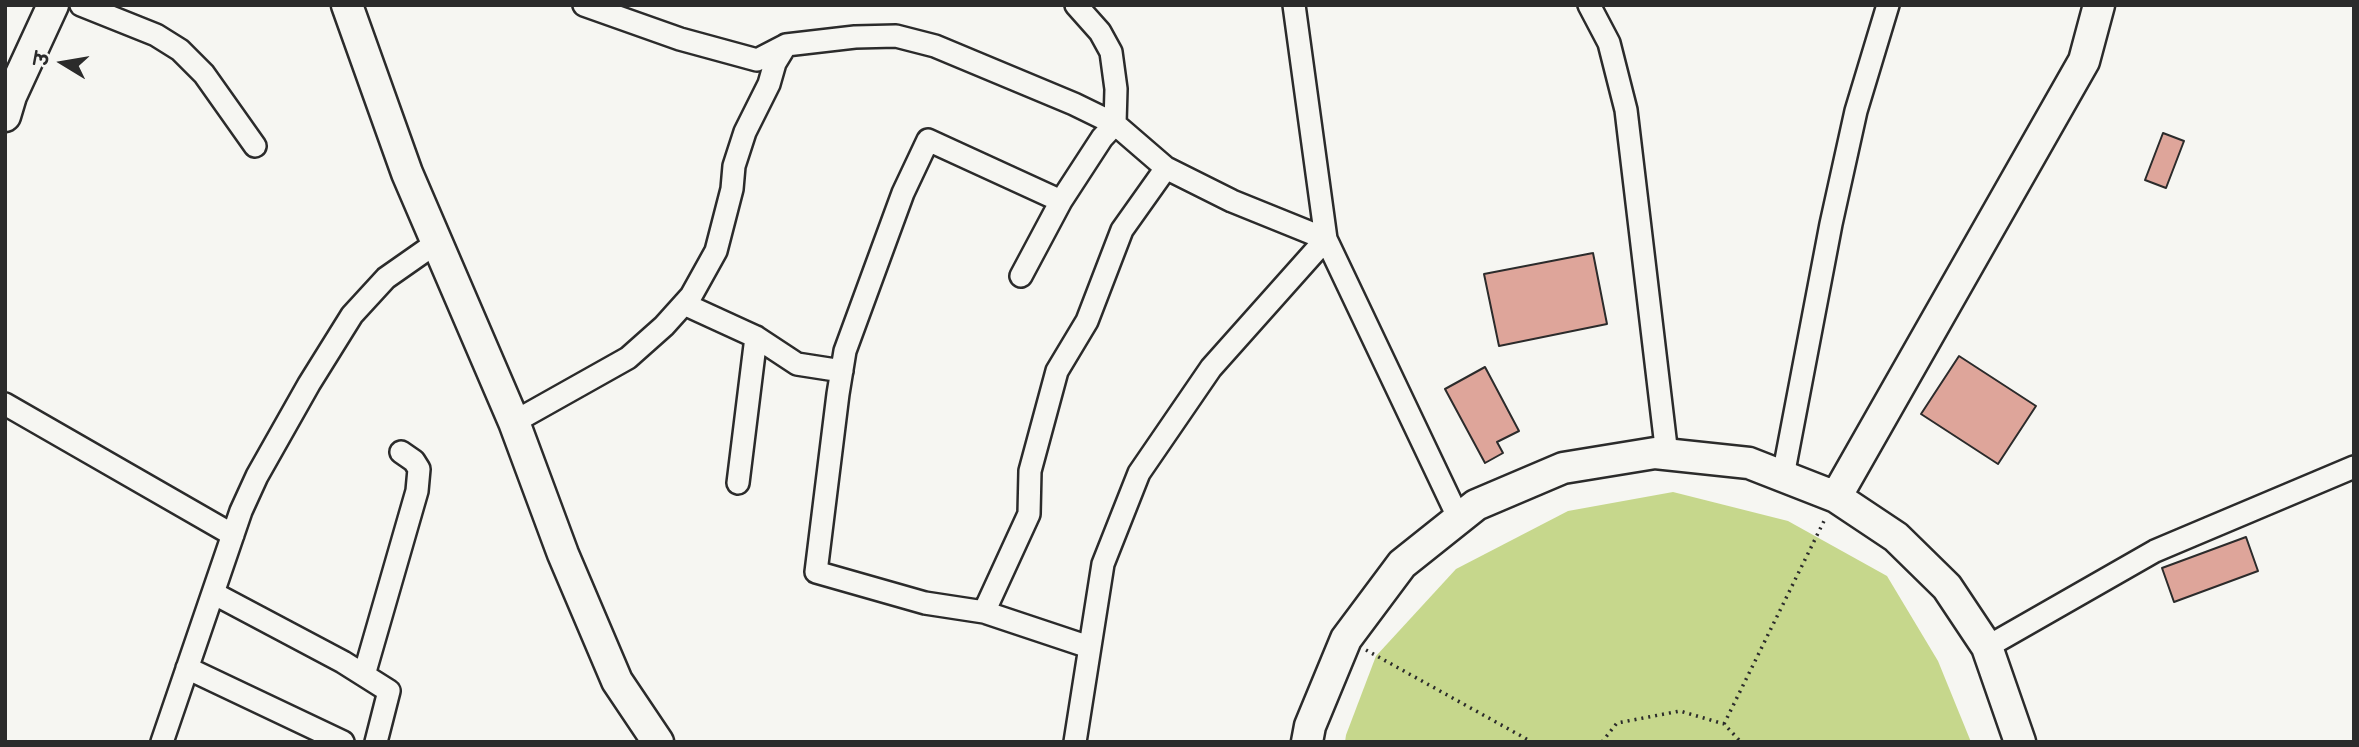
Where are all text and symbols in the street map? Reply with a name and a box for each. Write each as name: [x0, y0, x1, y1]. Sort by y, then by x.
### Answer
north arrow: [28, 28, 98, 98]
text: उ: [24, 50, 59, 68]

